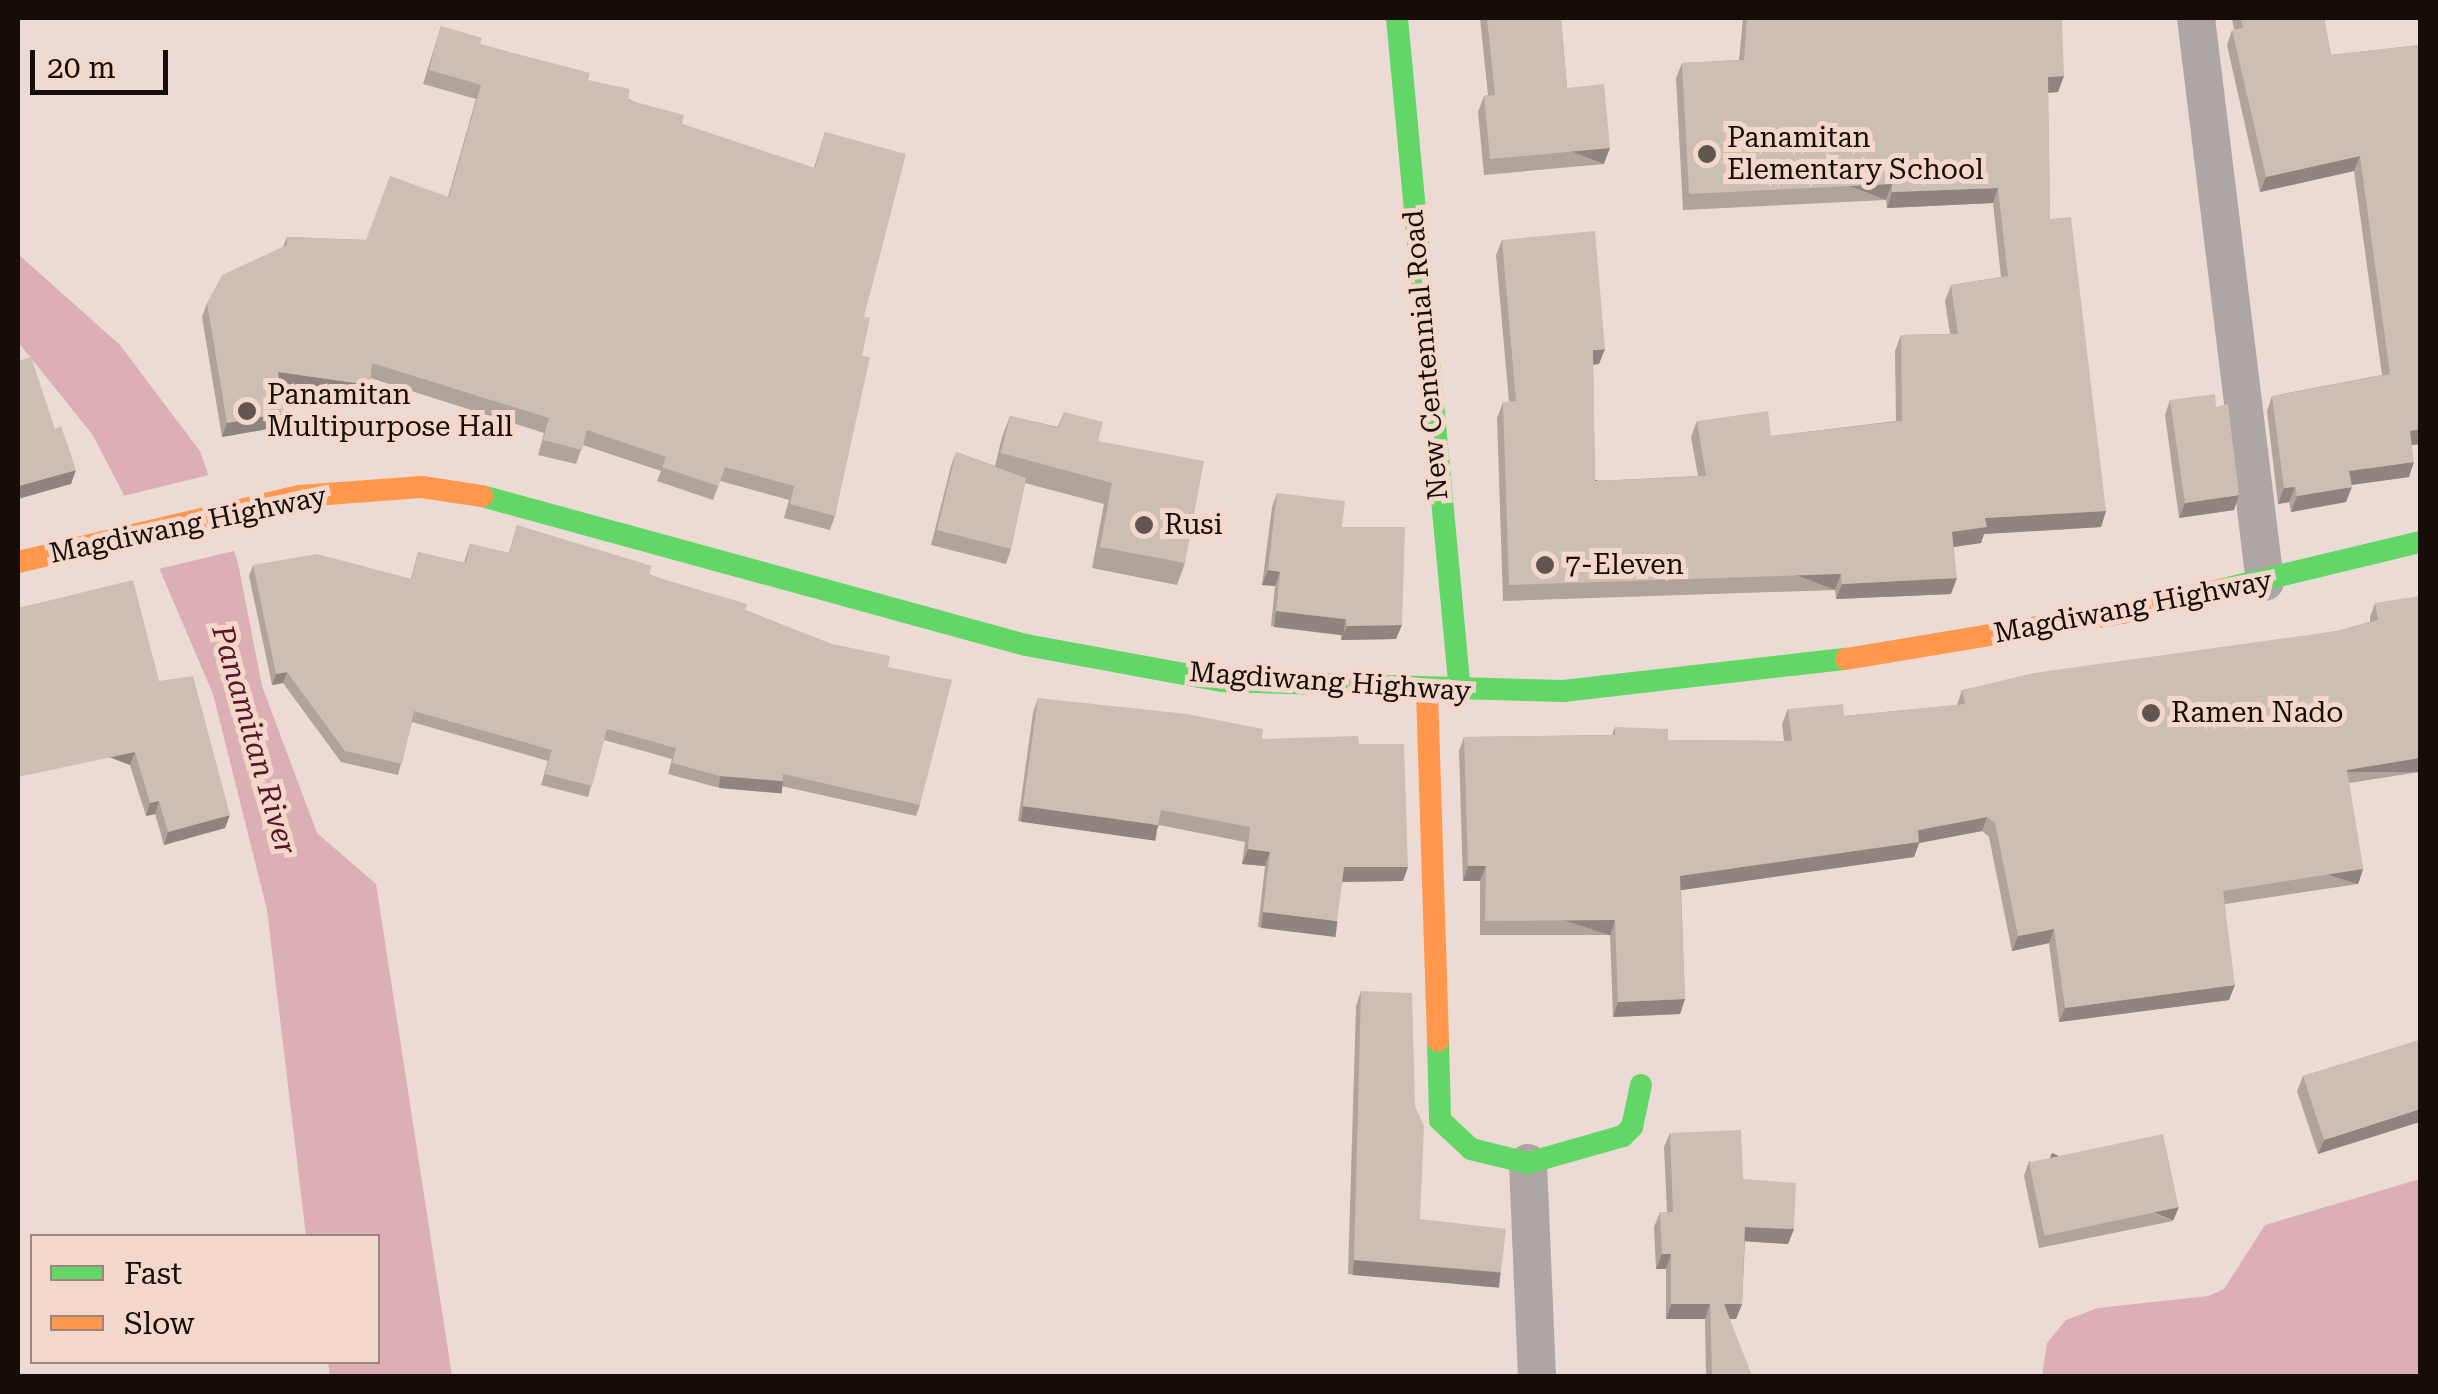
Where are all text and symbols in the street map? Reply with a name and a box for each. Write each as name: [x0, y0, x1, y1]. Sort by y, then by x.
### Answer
scale bar: [35, 30, 172, 92]
text: 20 m: [47, 50, 116, 85]
place label: Panamitan Elementary School: [1727, 121, 1984, 187]
marker: Panamitan Elementary School: [1696, 143, 1718, 165]
street label: New Centennial Road: [1397, 208, 1455, 502]
place label: Panamitan Multipurpose Hall: [267, 378, 513, 444]
marker: Panamitan Multipurpose Hall: [236, 400, 258, 422]
street label: Magdiwang Highway: [46, 479, 330, 571]
place label: Rusi: [1164, 508, 1223, 542]
marker: Rusi: [1133, 514, 1155, 536]
place label: 7-Eleven: [1565, 548, 1684, 582]
marker: 7-Eleven: [1534, 554, 1556, 576]
street label: Magdiwang Highway: [1991, 564, 2275, 650]
water label: Panamitan River: [204, 621, 304, 859]
street label: Magdiwang Highway: [1188, 655, 1472, 709]
place label: Ramen Nado: [2171, 696, 2343, 730]
marker: Ramen Nado: [2140, 702, 2162, 724]
legend: [30, 1234, 380, 1364]
text: Fast: [124, 1256, 182, 1291]
text: Slow: [124, 1306, 195, 1341]

